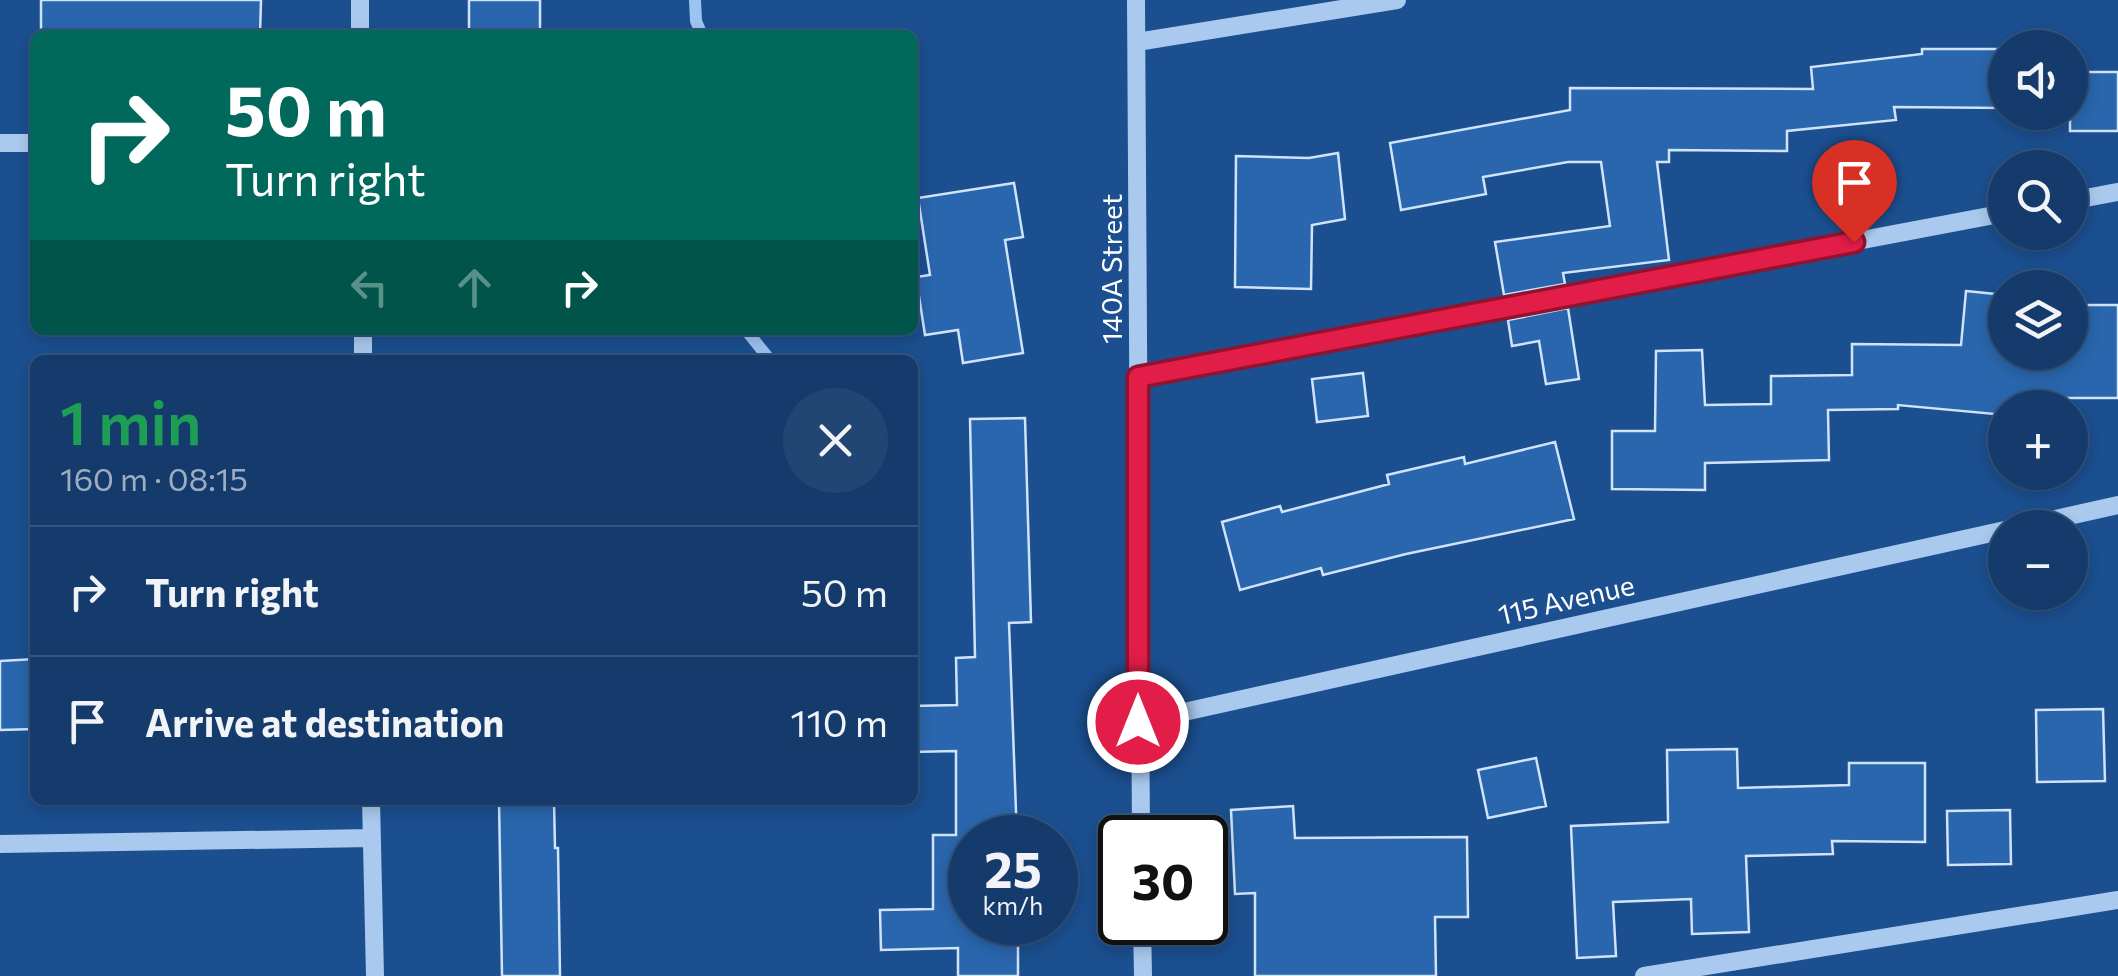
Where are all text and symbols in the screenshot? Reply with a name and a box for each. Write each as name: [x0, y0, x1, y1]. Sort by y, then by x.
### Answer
map controls: [1988, 30, 2088, 610]
button: sound: [1988, 30, 2088, 130]
text: 50 m: [225, 65, 387, 150]
icon: right: [60, 70, 190, 200]
pin: [1812, 140, 1897, 243]
text: Turn right: [225, 150, 426, 205]
button: search: [1988, 150, 2088, 250]
icon: arrive: [1827, 155, 1882, 210]
street label: 140A Street: [1094, 194, 1128, 344]
icon: left: [342, 260, 397, 315]
icon: ahead: [447, 260, 502, 315]
icon: right: [552, 260, 607, 315]
button: layers: [1988, 270, 2088, 370]
text: 1 min: [60, 384, 201, 457]
button: close: [783, 388, 888, 493]
button: +: [1988, 390, 2088, 490]
text: 160 m · 08:15: [60, 458, 248, 498]
button: −: [1988, 510, 2088, 610]
icon: right: [60, 564, 115, 619]
street label: 115 Avenue: [1495, 567, 1637, 631]
text: Turn right: [145, 568, 319, 615]
text: 50 m: [801, 568, 888, 615]
position arrow: [1086, 670, 1190, 774]
icon: arrive: [60, 694, 115, 749]
text: Arrive at destination: [145, 698, 504, 745]
text: 110 m: [790, 698, 888, 745]
speed limit sign: 30: [1098, 815, 1228, 945]
text: 25: [984, 837, 1042, 898]
text: km/h: [983, 890, 1043, 920]

